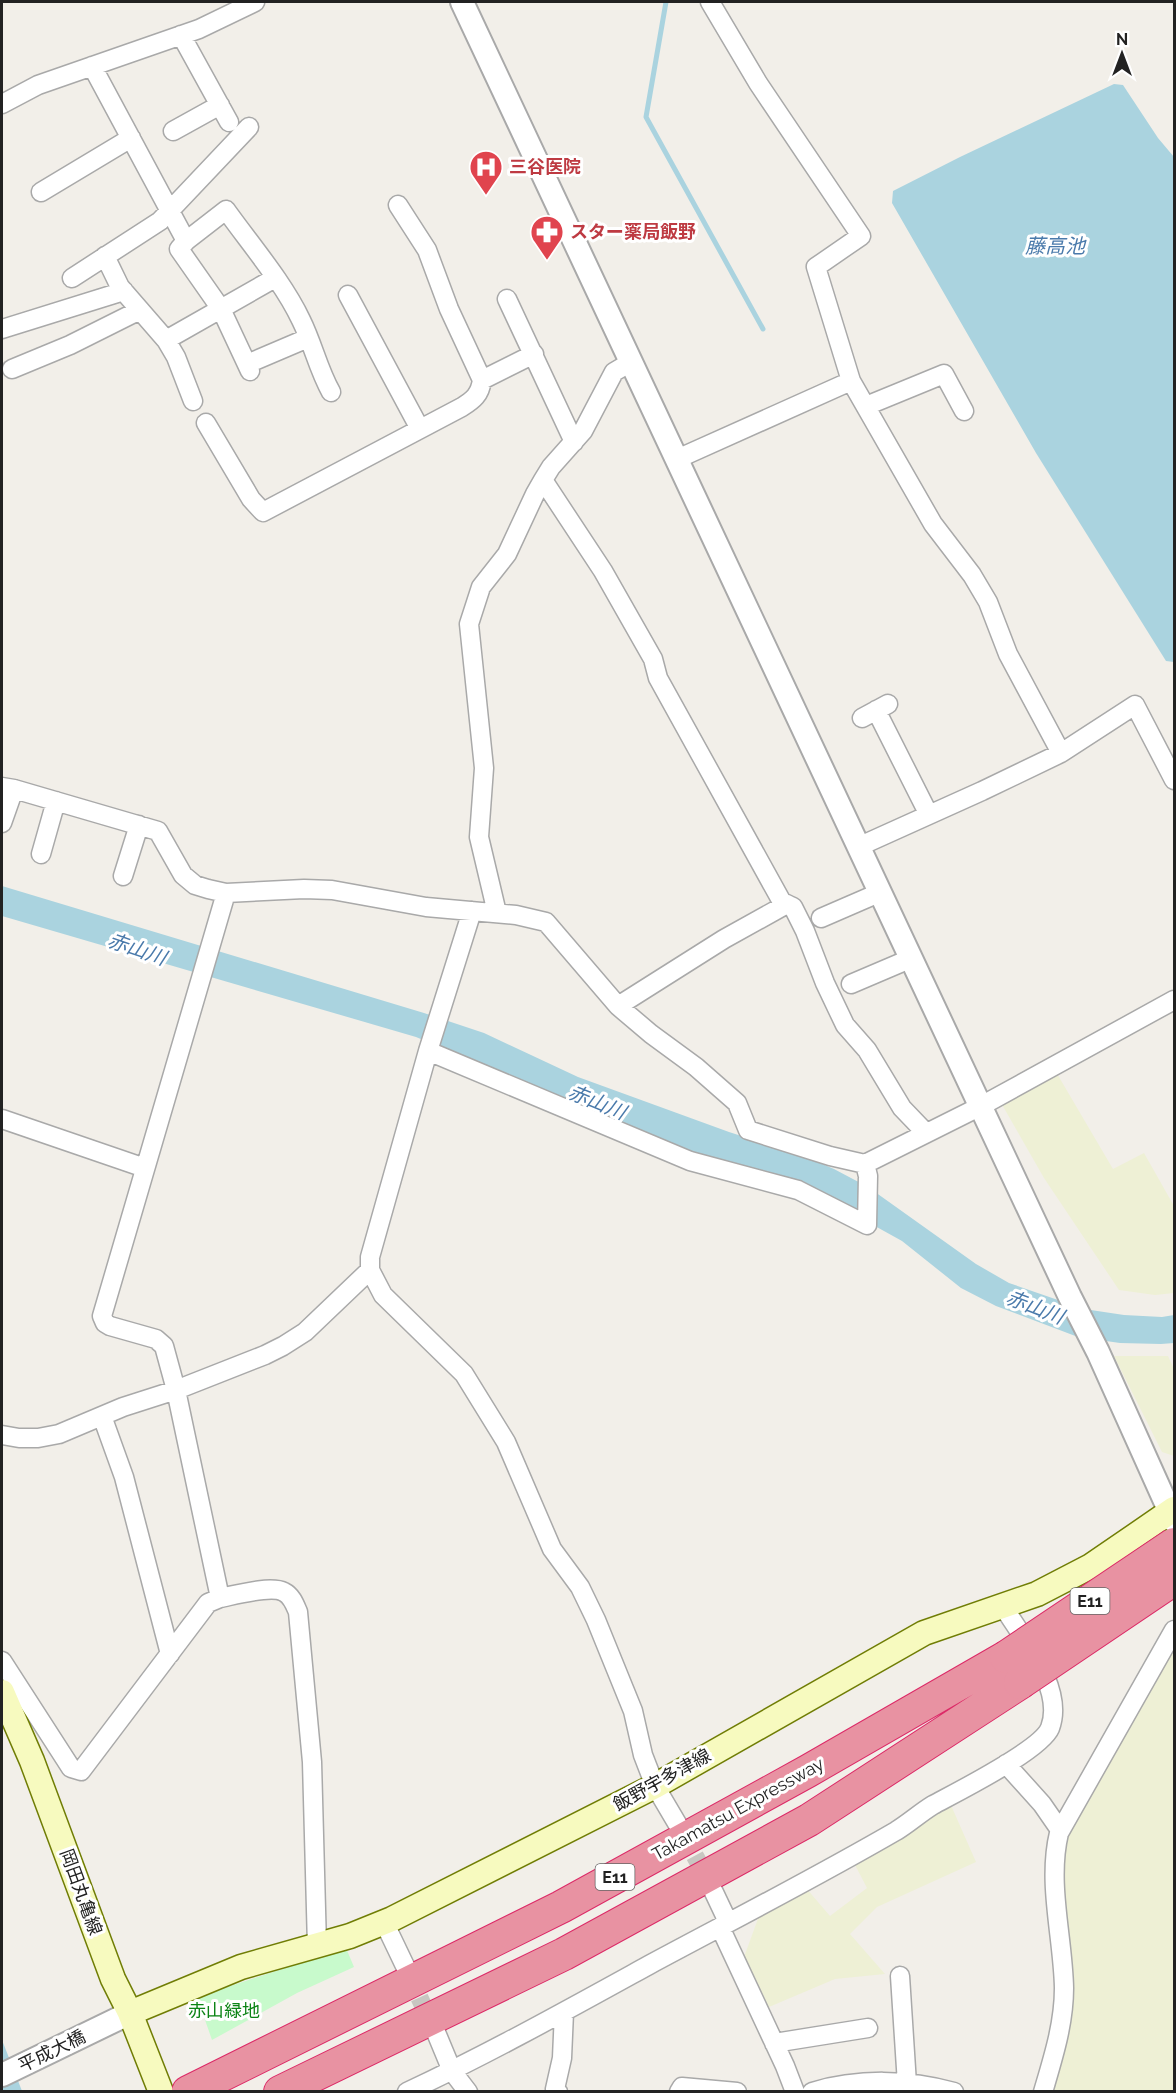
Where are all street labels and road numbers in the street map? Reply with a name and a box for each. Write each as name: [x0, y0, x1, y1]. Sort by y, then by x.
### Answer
road number: E11: [1070, 1588, 1110, 1614]
street label: 飯野宇多津線: [609, 1744, 714, 1815]
street label: Takamatsu Expressway: [648, 1752, 828, 1865]
street label: 岡田丸亀線: [56, 1846, 107, 1938]
road number: E11: [596, 1864, 634, 1890]
street label: 平成大橋: [15, 2025, 89, 2076]

